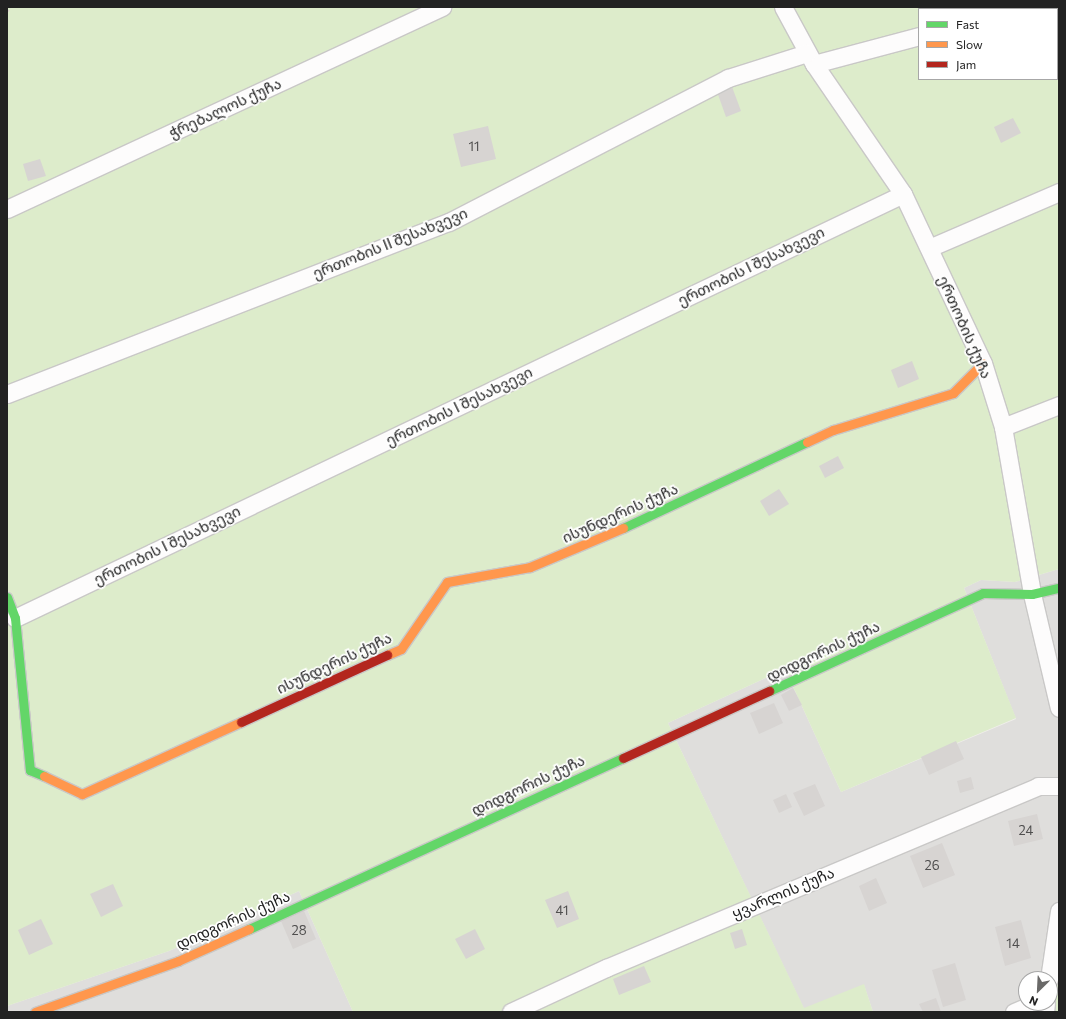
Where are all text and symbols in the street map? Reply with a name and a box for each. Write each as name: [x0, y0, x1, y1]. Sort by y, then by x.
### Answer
legend: [918, 8, 1058, 80]
text: Fast: [956, 17, 979, 31]
text: Slow: [956, 37, 983, 51]
text: Jam: [956, 57, 976, 71]
street label: ჭრებალოს ქუჩა: [166, 74, 284, 142]
house number: 11: [468, 138, 480, 154]
street label: ერთობის II შესახვევი: [310, 204, 470, 282]
street label: ერთობის I შესახვევი: [675, 223, 827, 309]
street label: ერთობის ქუჩა: [934, 273, 996, 381]
street label: ერთობის I შესახვევი: [383, 363, 535, 449]
street label: ისუნდერის ქუჩა: [559, 479, 681, 547]
street label: ერთობის I შესახვევი: [91, 502, 243, 588]
street label: დიდგორის ქუჩა: [763, 617, 883, 685]
street label: ისუნდერის ქუჩა: [274, 628, 394, 698]
street label: დიდგორის ქუჩა: [468, 751, 588, 819]
house number: 24: [1019, 822, 1033, 838]
house number: 26: [924, 857, 940, 873]
street label: ყვარლის ქუჩა: [729, 863, 837, 923]
street label: დიდგორის ქუჩა: [173, 887, 293, 953]
house number: 41: [556, 902, 568, 918]
house number: 28: [291, 922, 307, 938]
house number: 14: [1006, 935, 1020, 951]
north arrow: [1018, 971, 1058, 1011]
text: N: [1027, 994, 1040, 1009]

